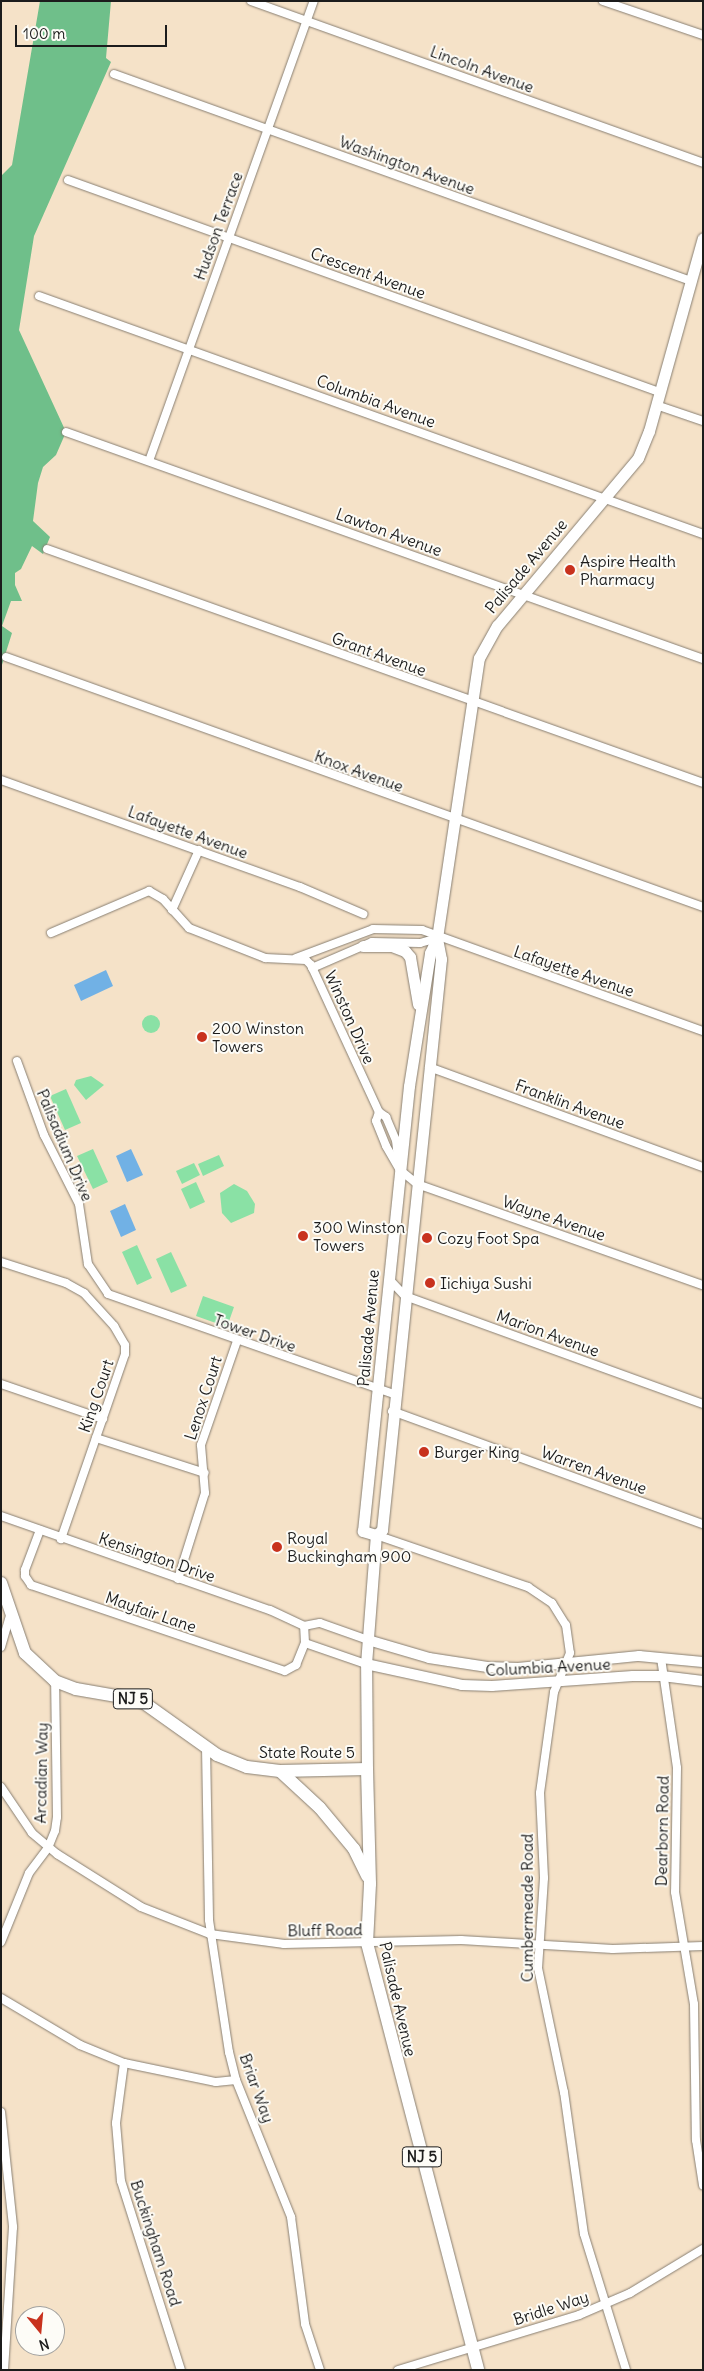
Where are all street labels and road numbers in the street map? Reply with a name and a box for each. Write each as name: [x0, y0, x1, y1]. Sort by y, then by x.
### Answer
street label: Lincoln Avenue: [428, 41, 536, 97]
street label: Washington Avenue: [337, 132, 477, 198]
street label: Hudson Terrace: [190, 169, 246, 283]
street label: Crescent Avenue: [308, 243, 428, 303]
street label: Columbia Avenue: [314, 371, 438, 431]
street label: Lawton Avenue: [333, 504, 445, 560]
street label: Palisade Avenue: [481, 515, 571, 617]
street label: Grant Avenue: [329, 628, 429, 680]
street label: Knox Avenue: [312, 746, 406, 796]
street label: Lafayette Avenue: [125, 801, 251, 863]
street label: Lafayette Avenue: [511, 941, 637, 1001]
street label: Winston Drive: [321, 967, 379, 1067]
street label: Franklin Avenue: [513, 1075, 627, 1133]
street label: Palisadium Drive: [33, 1086, 97, 1204]
street label: Wayne Avenue: [500, 1191, 608, 1245]
street label: Palisade Avenue: [353, 1269, 383, 1387]
street label: Marion Avenue: [494, 1306, 602, 1360]
street label: Tower Drive: [211, 1310, 299, 1356]
street label: Lenox Court: [180, 1354, 226, 1442]
street label: King Court: [75, 1357, 117, 1435]
street label: Warren Avenue: [539, 1442, 649, 1498]
street label: Kensington Drive: [96, 1528, 218, 1586]
street label: Mayfair Lane: [103, 1588, 199, 1636]
street label: Columbia Avenue: [485, 1654, 611, 1680]
road number: NJ 5: [112, 1686, 154, 1712]
street label: Arcadian Way: [31, 1722, 51, 1824]
street label: State Route 5: [259, 1742, 355, 1762]
street label: Dearborn Road: [651, 1776, 673, 1886]
street label: Cumbermeade Road: [517, 1834, 537, 1982]
street label: Bluff Road: [287, 1920, 363, 1940]
street label: Palisade Avenue: [375, 1940, 421, 2058]
street label: Briar Way: [236, 2051, 278, 2125]
road number: NJ 5: [401, 2144, 443, 2170]
street label: Buckingham Road: [127, 2177, 185, 2309]
street label: Bridle Way: [511, 2287, 591, 2329]

